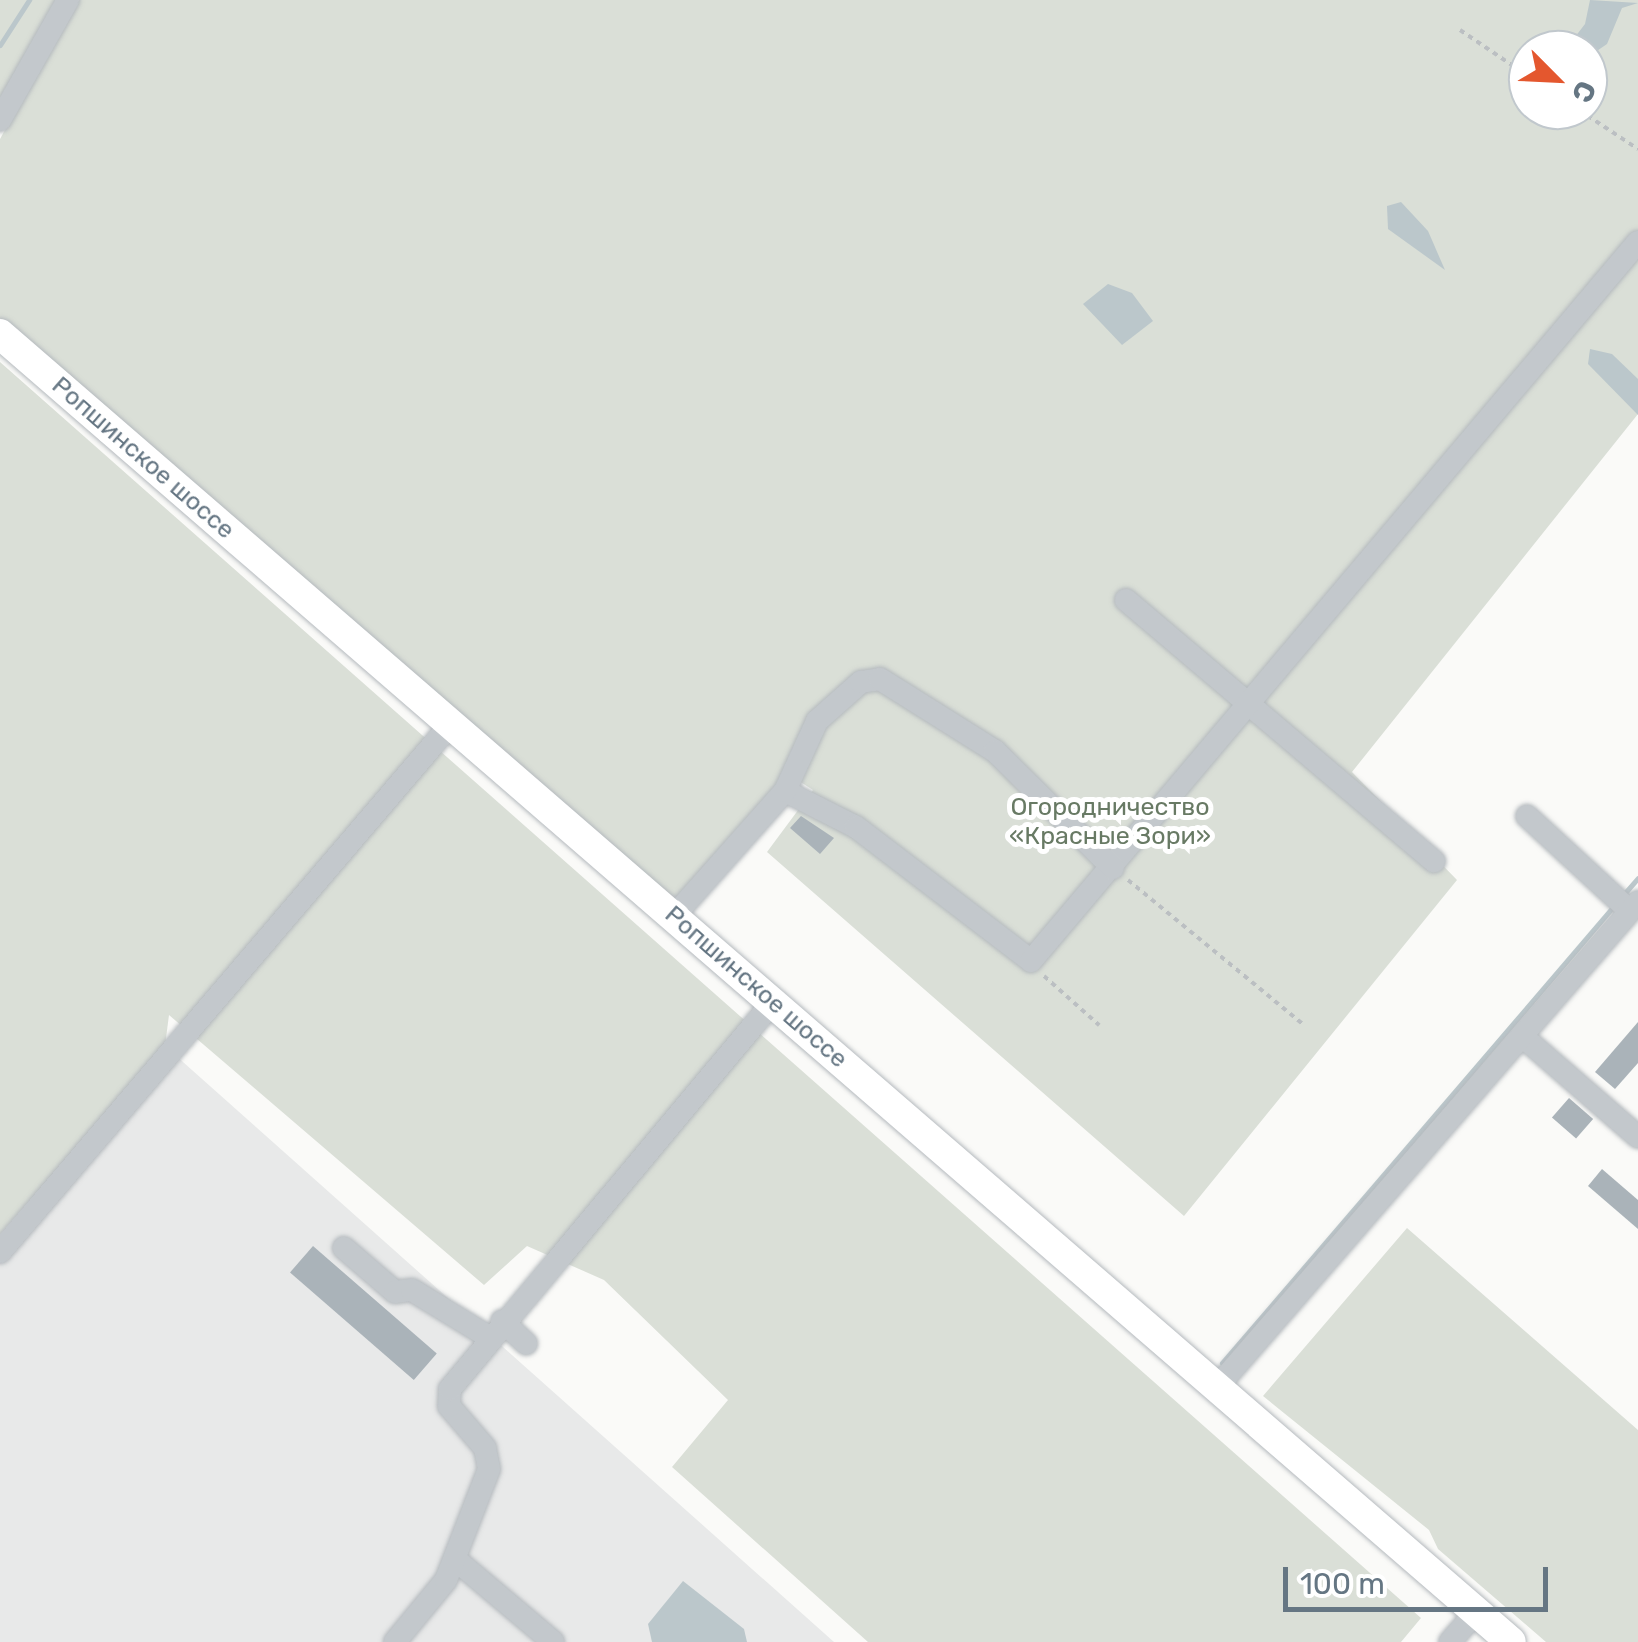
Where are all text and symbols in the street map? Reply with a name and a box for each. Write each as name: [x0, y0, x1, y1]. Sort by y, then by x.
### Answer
north arrow: [1508, 30, 1608, 130]
text: С: [1565, 76, 1603, 107]
street label: Ропшинское шоссе: [46, 371, 240, 545]
park label: Огородничество «Красные Зори»: [1009, 793, 1211, 852]
street label: Ропшинское шоссе: [659, 900, 853, 1074]
scale bar: [1288, 1547, 1553, 1609]
text: 100 m: [1300, 1566, 1385, 1602]

